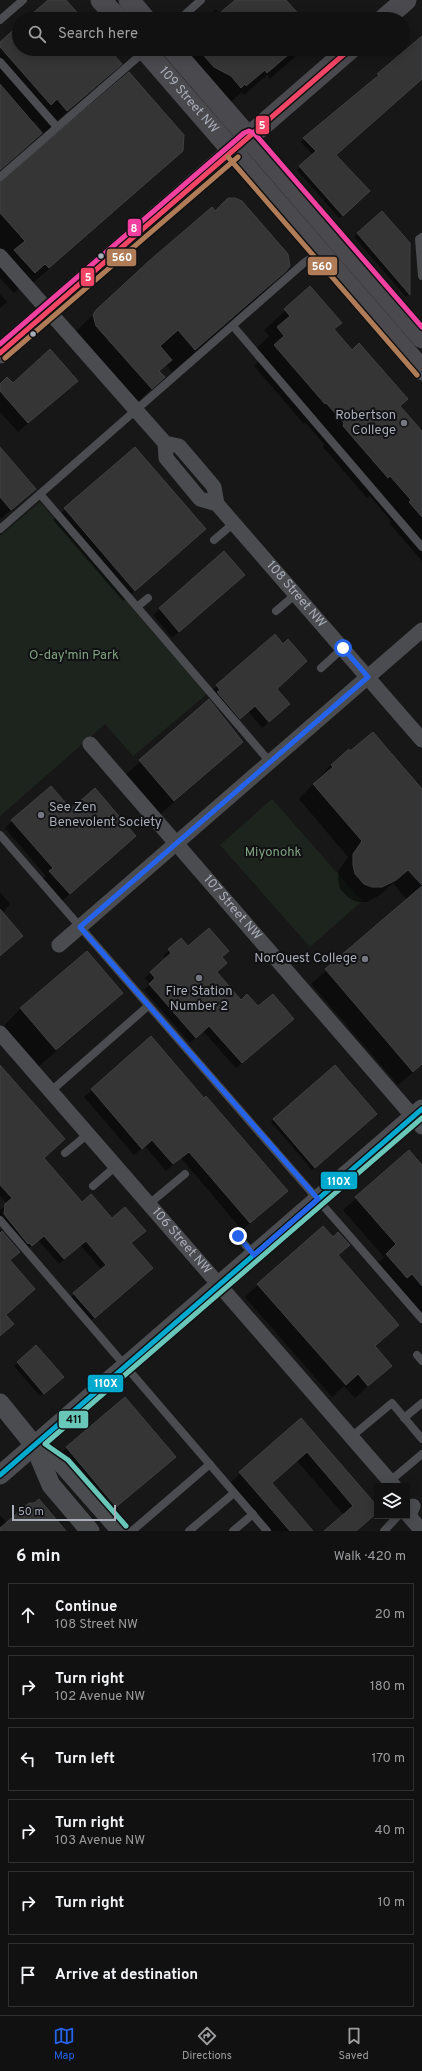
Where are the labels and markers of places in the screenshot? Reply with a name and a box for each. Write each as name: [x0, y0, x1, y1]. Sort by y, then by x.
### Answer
unlabelled marker: [96, 251, 106, 261]
unlabelled marker: [28, 329, 38, 339]
place label: Robertson College: [335, 408, 396, 439]
marker: Robertson College: [399, 418, 409, 428]
place label: See Zen Benevolent Society: [49, 800, 162, 831]
marker: See Zen Benevolent Society: [36, 810, 46, 820]
place label: NorQuest College: [254, 951, 357, 967]
marker: NorQuest College: [360, 954, 370, 964]
marker: Fire Station Number 2: [194, 973, 204, 983]
place label: Fire Station Number 2: [166, 984, 232, 1015]

